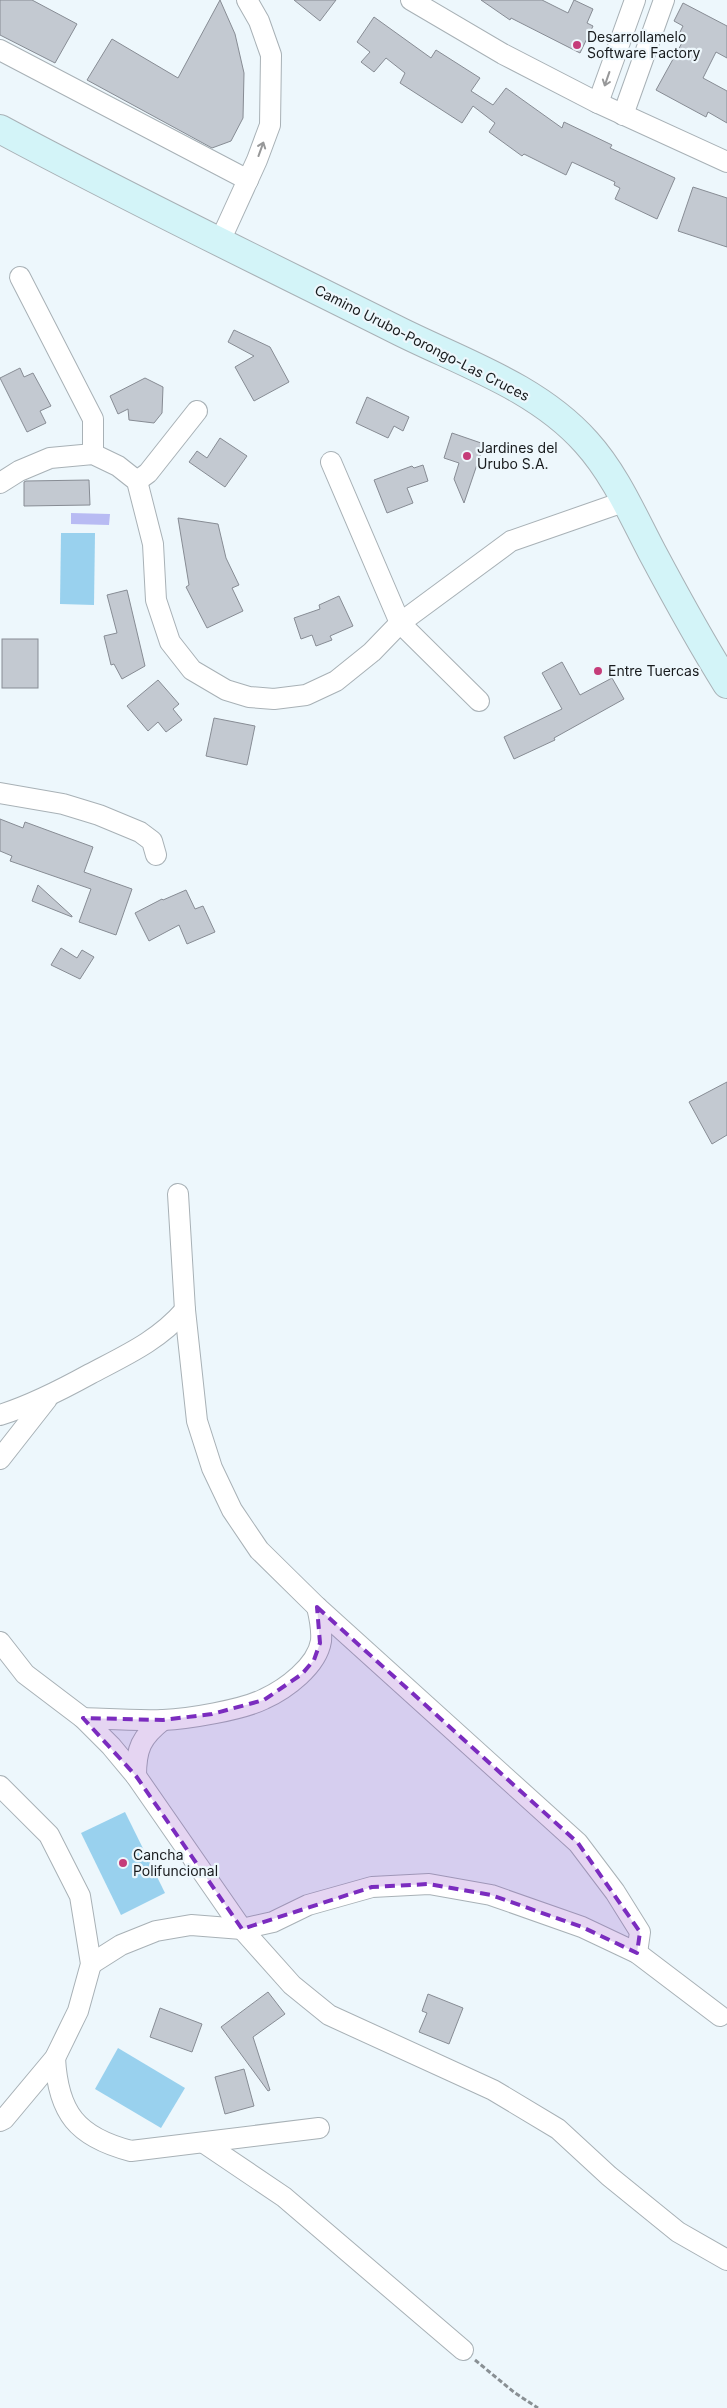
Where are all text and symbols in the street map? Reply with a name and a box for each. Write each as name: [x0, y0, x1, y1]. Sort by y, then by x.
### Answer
place label: Desarrollamelo Software Factory: [587, 28, 700, 61]
marker: Desarrollamelo Software Factory: [571, 39, 583, 51]
one-way arrow: [602, 71, 611, 86]
one-way arrow: [257, 142, 266, 157]
street label: Camino Urubo-Porongo-Las Cruces: [312, 281, 532, 404]
place label: Jardines del Urubo S.A.: [477, 439, 558, 472]
marker: Jardines del Urubo S.A.: [461, 450, 473, 462]
place label: Entre Tuercas: [608, 662, 699, 679]
marker: Entre Tuercas: [592, 665, 604, 677]
place label: Cancha Polifuncional: [133, 1846, 218, 1879]
marker: Cancha Polifuncional: [117, 1857, 129, 1869]

